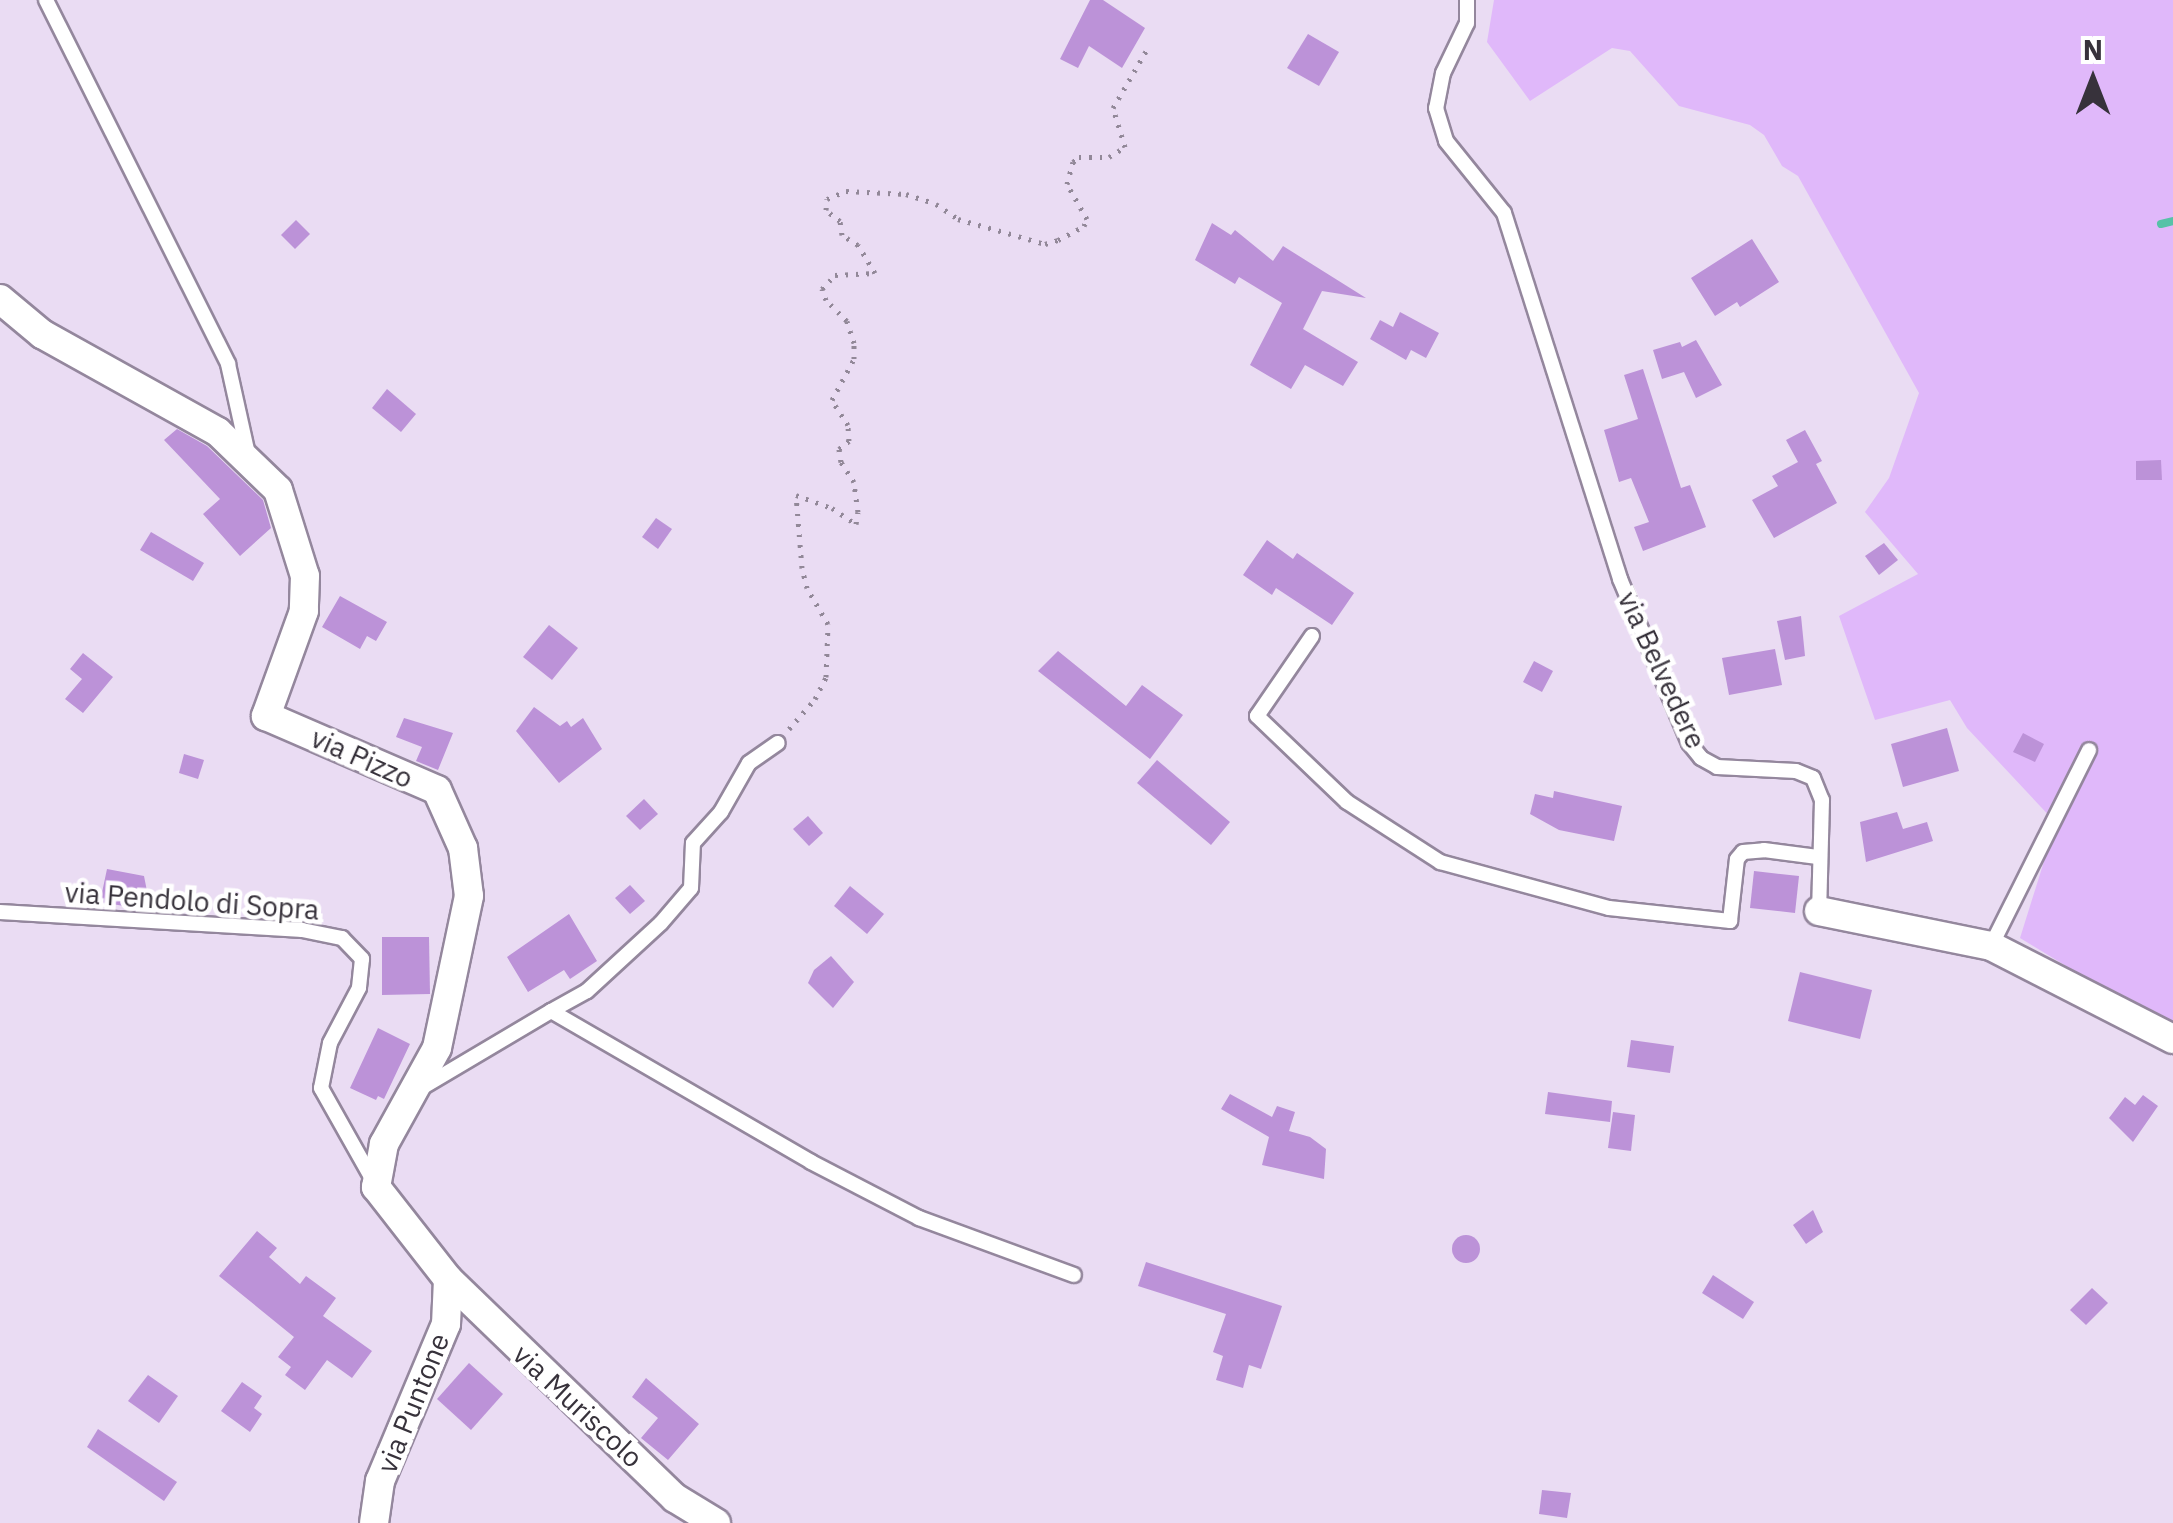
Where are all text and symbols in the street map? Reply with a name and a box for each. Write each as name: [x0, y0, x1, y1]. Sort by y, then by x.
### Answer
north arrow: [2043, 30, 2143, 130]
text: N: [2083, 31, 2103, 68]
street label: via Belvedere: [1611, 586, 1713, 754]
street label: via Pizzo: [306, 721, 418, 795]
street label: via Pendolo di Sopra: [64, 875, 320, 927]
street label: via Puntone: [370, 1328, 456, 1478]
street label: via Muriscolo: [506, 1338, 650, 1474]

